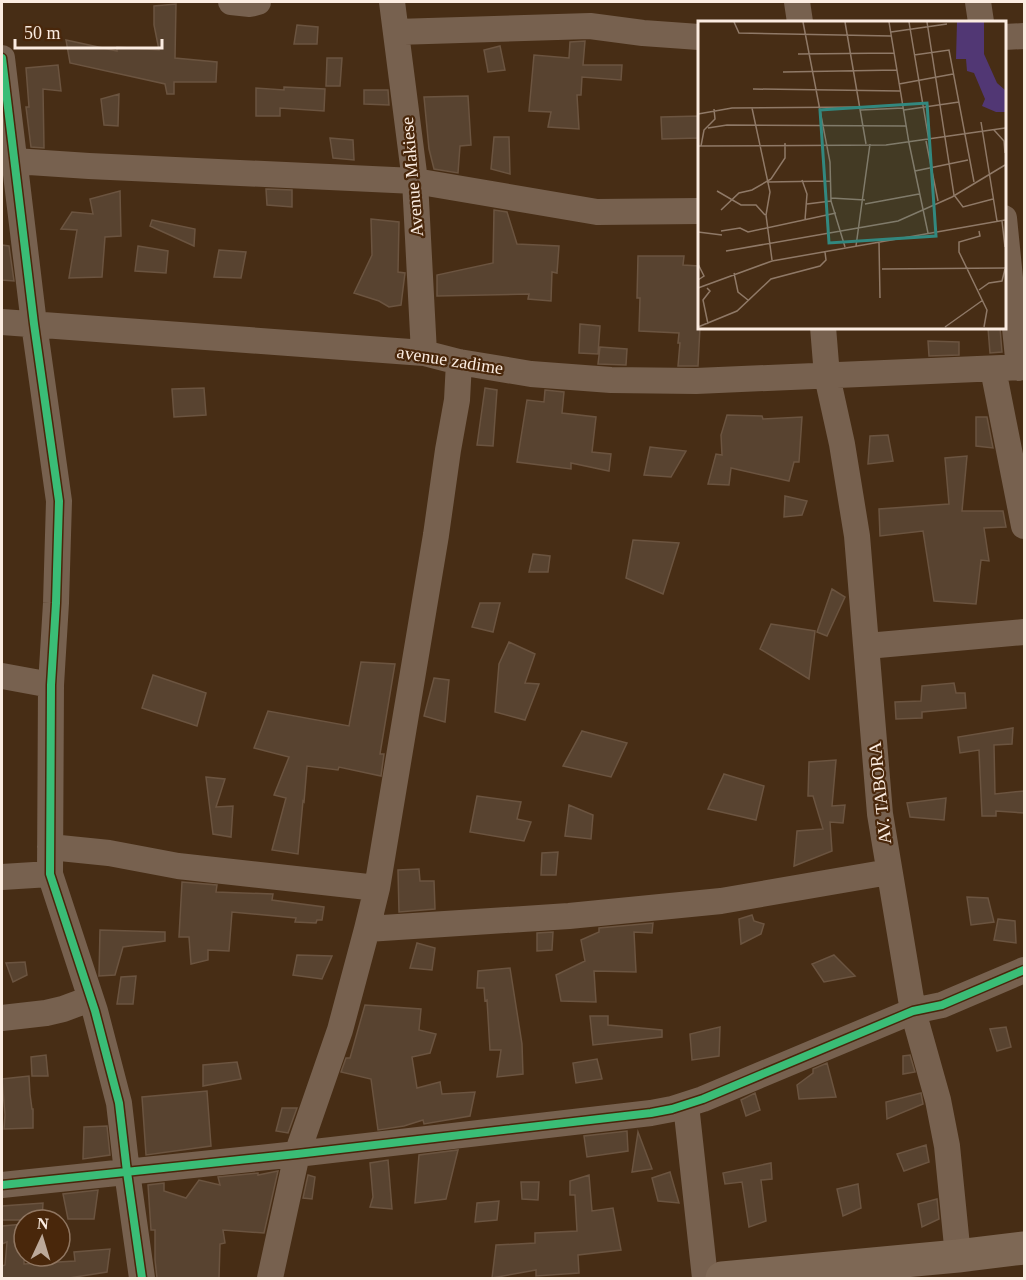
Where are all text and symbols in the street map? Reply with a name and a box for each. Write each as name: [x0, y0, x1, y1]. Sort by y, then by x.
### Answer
scale bar: [15, 12, 162, 50]
inset map: [698, 21, 1005, 328]
text: 50 m: [24, 23, 61, 43]
street label: Avenue Makiese: [397, 116, 427, 238]
street label: avenue zadime: [395, 342, 505, 378]
street label: AV. TABORA: [865, 741, 895, 845]
north arrow: [12, 1208, 72, 1268]
text: N: [37, 1215, 50, 1232]

